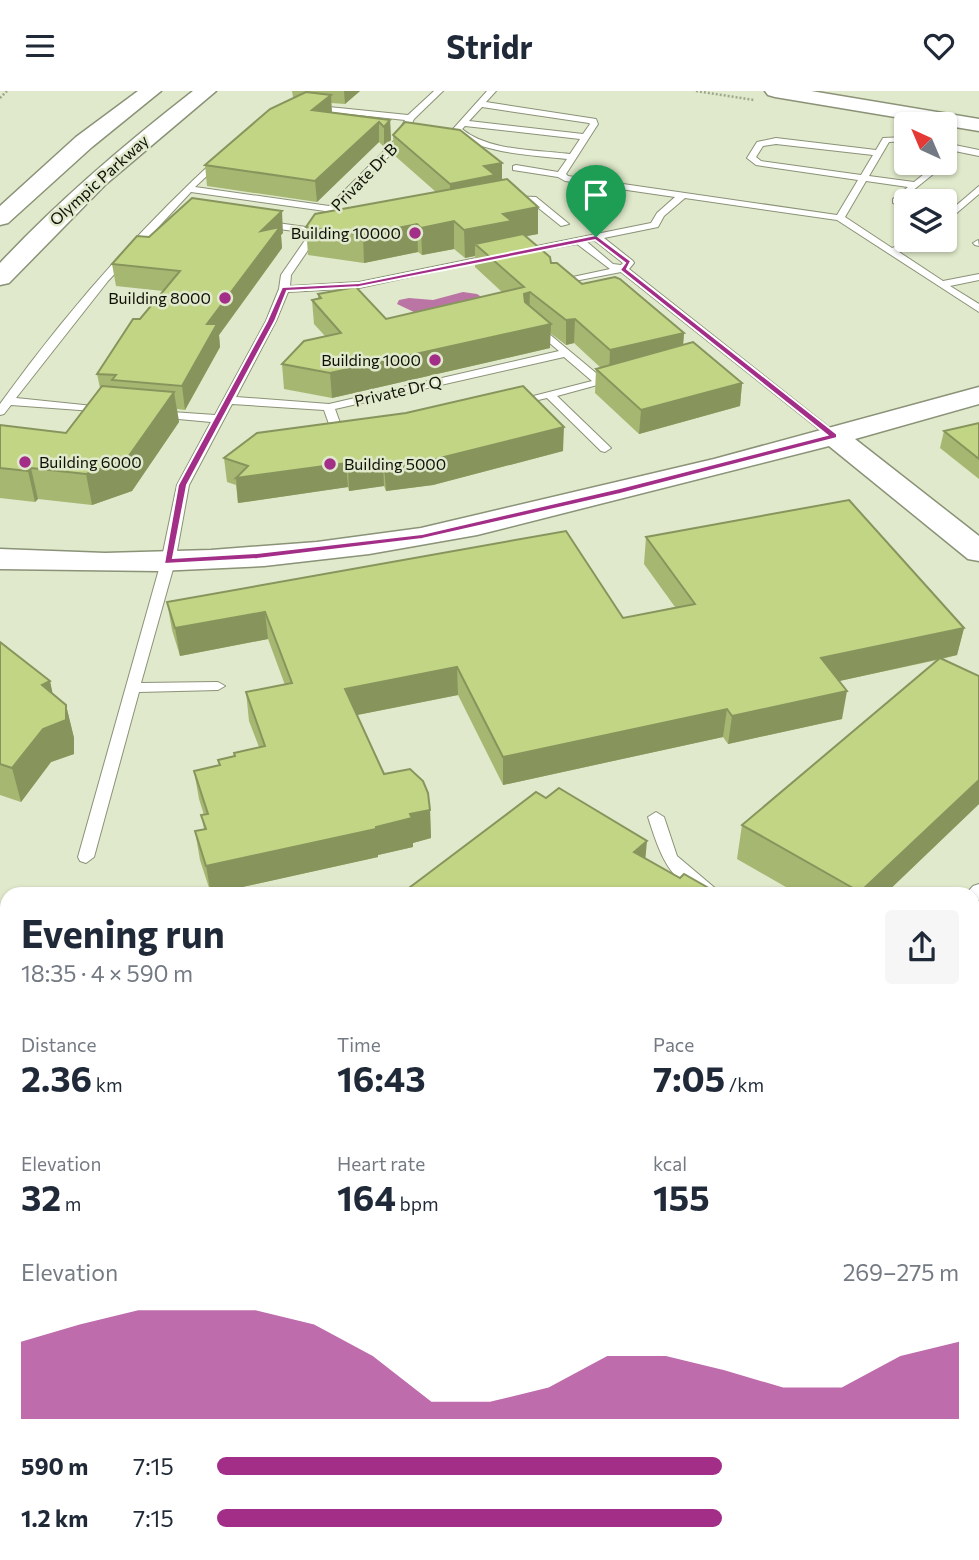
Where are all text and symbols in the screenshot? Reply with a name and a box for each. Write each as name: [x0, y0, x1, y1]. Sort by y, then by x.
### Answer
text: Stridr: [446, 26, 533, 66]
icon: menu: [21, 27, 59, 65]
icon: heart: [920, 27, 958, 65]
north arrow: [894, 112, 957, 175]
map controls: [894, 112, 957, 252]
street label: Olympic Parkway: [45, 130, 152, 229]
street label: Private Dr B: [327, 139, 401, 214]
pin: [566, 165, 626, 237]
icon: arrive: [577, 176, 615, 214]
button: layers: [894, 189, 957, 252]
place label: Building 10000: [291, 223, 401, 242]
marker: Building 10000: [407, 225, 423, 241]
place label: Building 8000: [108, 288, 211, 307]
marker: Building 8000: [217, 290, 233, 306]
place label: Building 1000: [321, 350, 421, 369]
marker: Building 1000: [427, 352, 443, 368]
street label: Private Dr Q: [352, 371, 443, 410]
place label: Building 6000: [39, 452, 142, 471]
marker: Building 6000: [17, 454, 33, 470]
place label: Building 5000: [344, 454, 446, 473]
marker: Building 5000: [322, 456, 338, 472]
text: Evening run: [21, 909, 225, 956]
button: share: [885, 910, 959, 984]
text: 18:35 · 4 × 590 m: [21, 959, 193, 987]
text: Distance: [21, 1033, 97, 1056]
text: Time: [337, 1033, 381, 1056]
text: Pace: [653, 1033, 694, 1056]
text: 2.36: [21, 1056, 92, 1099]
text: 16:43: [337, 1056, 426, 1099]
text: 7:05: [653, 1056, 725, 1099]
text: km: [92, 1073, 123, 1096]
text: /km: [725, 1073, 764, 1096]
text: Elevation: [21, 1152, 101, 1175]
text: Heart rate: [337, 1152, 425, 1175]
text: kcal: [653, 1152, 687, 1175]
text: 32: [21, 1175, 61, 1218]
text: 164: [337, 1175, 396, 1218]
text: 155: [653, 1175, 710, 1218]
text: m: [61, 1192, 81, 1215]
text: bpm: [396, 1192, 439, 1215]
text: Elevation: [21, 1258, 118, 1286]
text: 269–275 m: [843, 1258, 959, 1286]
text: 590 m: [21, 1452, 88, 1480]
text: 7:15: [133, 1452, 174, 1480]
text: 1.2 km: [21, 1504, 88, 1532]
text: 7:15: [133, 1504, 174, 1532]

